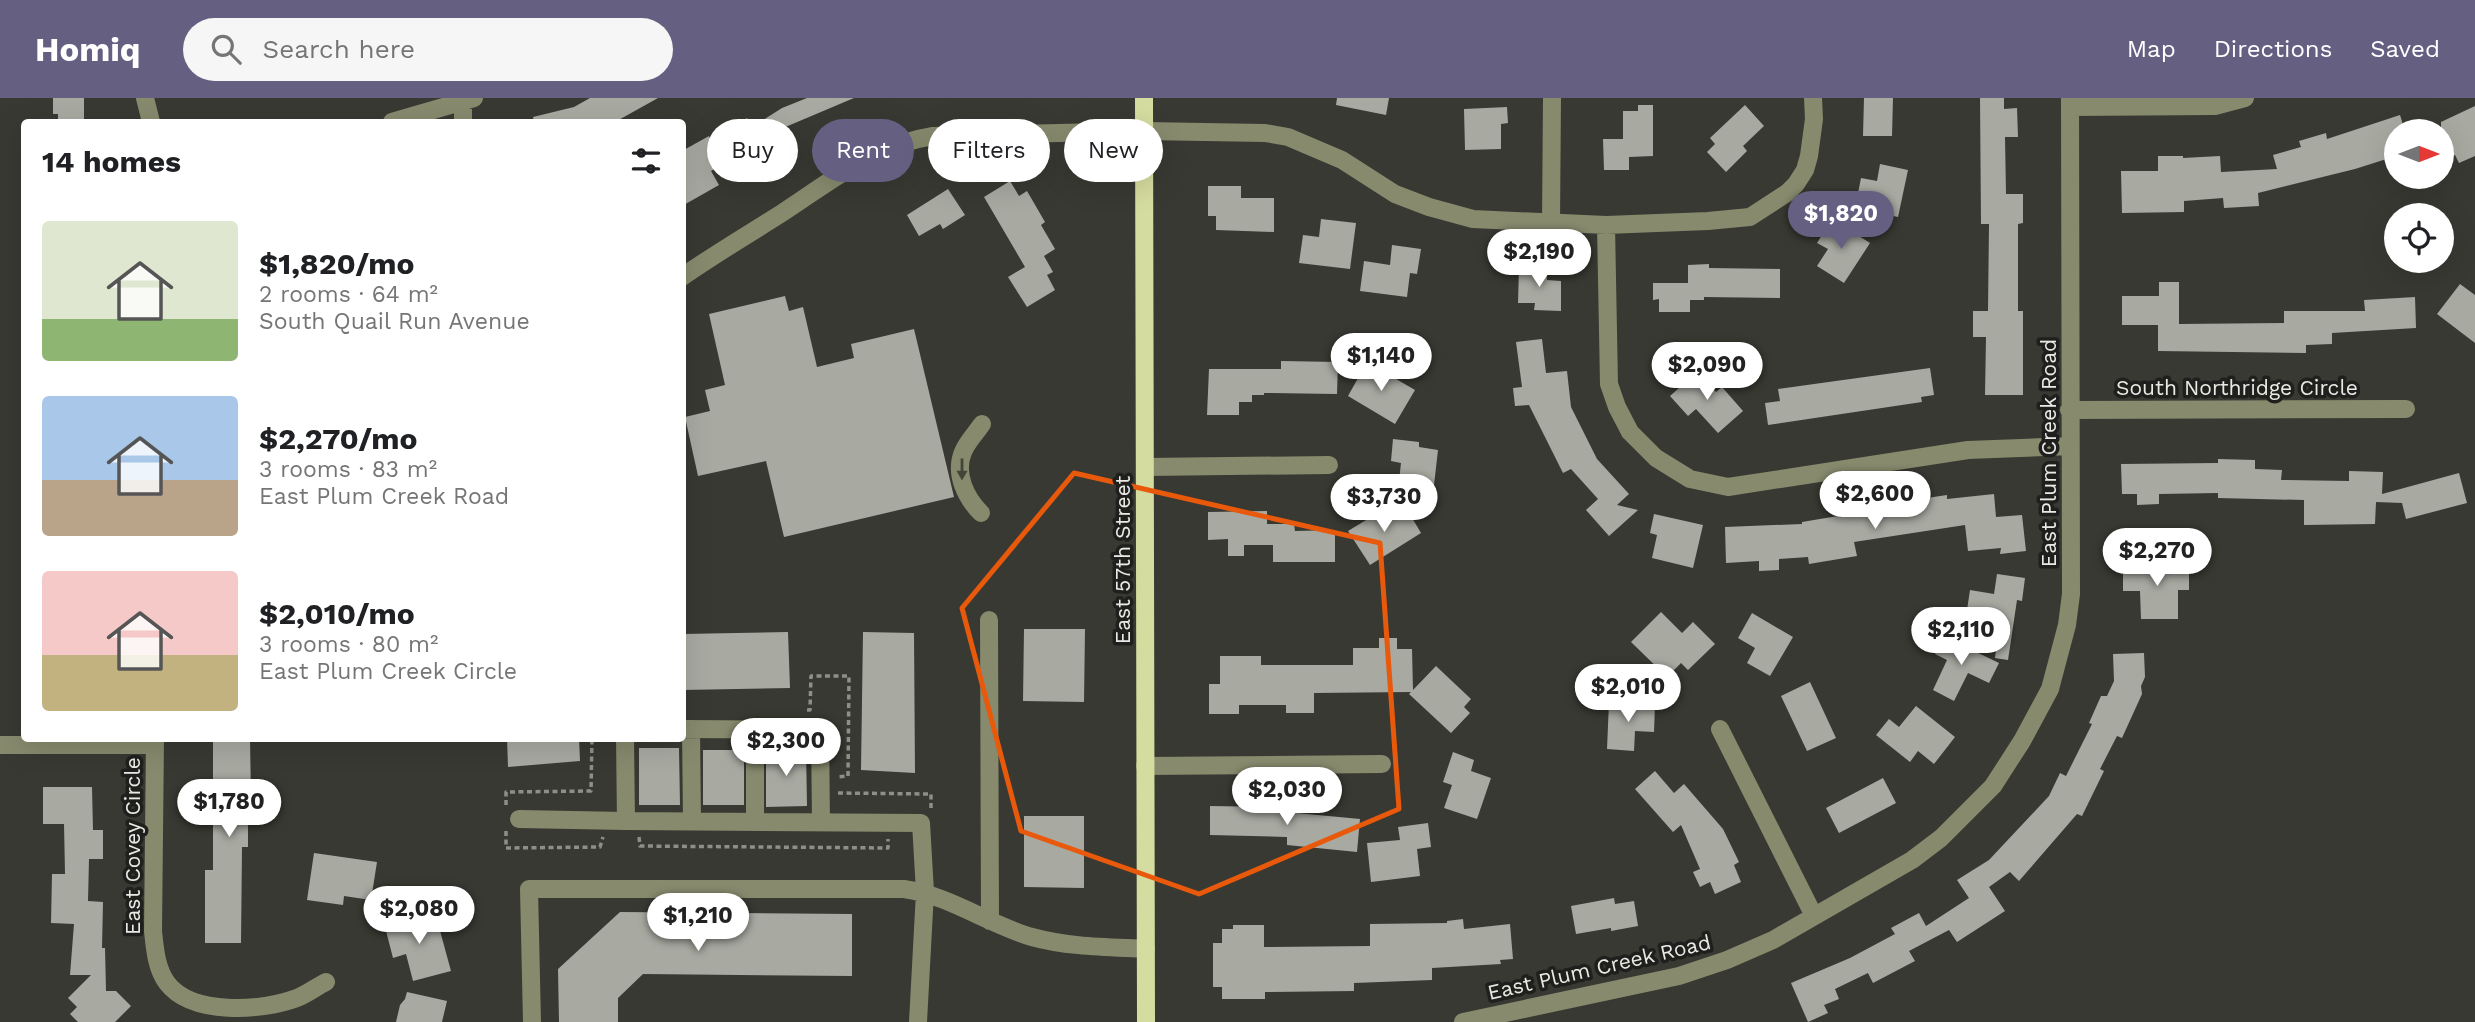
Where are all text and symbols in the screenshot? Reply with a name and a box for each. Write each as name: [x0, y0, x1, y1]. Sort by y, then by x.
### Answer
search box: [183, 18, 673, 81]
text: Homiq: [35, 30, 141, 69]
icon: search: [207, 30, 245, 68]
text: Search here: [263, 34, 415, 64]
text: Map: [2127, 35, 2176, 63]
text: Directions: [2214, 35, 2332, 63]
text: Saved: [2370, 35, 2440, 63]
chip: Buy: [707, 119, 798, 182]
chip: Rent: [812, 119, 914, 182]
chip: Filters: [928, 119, 1050, 182]
chip: New: [1064, 119, 1163, 182]
north arrow: [2384, 119, 2454, 189]
map controls: [2384, 119, 2454, 273]
icon: filters: [627, 142, 665, 180]
text: 14 homes: [42, 144, 181, 179]
pin: $1,820: [1784, 192, 1898, 251]
text: $1,820: [1804, 200, 1878, 227]
button: locate: [2384, 203, 2454, 273]
pin: $2,190: [1482, 230, 1596, 289]
text: $2,190: [1503, 238, 1575, 265]
text: $1,820/mo: [259, 246, 414, 281]
icon: home: [98, 249, 182, 333]
text: 2 rooms · 64 m²: [259, 281, 438, 308]
text: South Quail Run Avenue: [259, 308, 530, 335]
pin: $1,140: [1324, 334, 1438, 393]
street label: East Plum Creek Road: [2036, 339, 2061, 567]
text: $1,140: [1347, 342, 1415, 369]
pin: $2,090: [1650, 342, 1764, 402]
text: $2,090: [1668, 351, 1746, 378]
street label: South Northridge Circle: [2116, 375, 2358, 400]
text: $2,270/mo: [259, 421, 417, 456]
icon: home: [98, 424, 182, 508]
text: 3 rooms · 83 m²: [259, 456, 437, 483]
one-way arrow: [956, 458, 968, 480]
pin: $2,600: [1818, 472, 1932, 531]
pin: $3,730: [1327, 474, 1441, 534]
street label: East 57th Street: [1110, 476, 1135, 644]
text: $2,600: [1836, 480, 1914, 507]
text: East Plum Creek Road: [259, 483, 509, 510]
text: $3,730: [1347, 483, 1421, 510]
pin: $2,270: [2100, 528, 2214, 588]
text: $2,270: [2119, 537, 2195, 564]
text: $2,010/mo: [259, 596, 415, 631]
icon: home: [98, 599, 182, 683]
pin: $2,110: [1904, 608, 2018, 667]
text: $2,110: [1927, 616, 1995, 643]
text: 3 rooms · 80 m²: [259, 631, 438, 658]
text: East Plum Creek Circle: [259, 658, 517, 685]
pin: $2,010: [1571, 664, 1685, 724]
text: $2,010: [1591, 673, 1665, 700]
pin: $2,300: [729, 718, 843, 778]
text: $2,300: [747, 727, 825, 754]
street label: East Covey Circle: [120, 757, 145, 935]
pin: $2,030: [1230, 768, 1344, 827]
text: $2,030: [1248, 776, 1326, 803]
pin: $1,780: [172, 780, 286, 839]
text: $1,780: [193, 788, 265, 815]
pin: $2,080: [362, 886, 476, 946]
pin: $1,210: [641, 894, 755, 953]
text: $2,080: [380, 895, 458, 922]
text: $1,210: [663, 902, 733, 929]
street label: East Plum Creek Road: [1485, 929, 1713, 1005]

